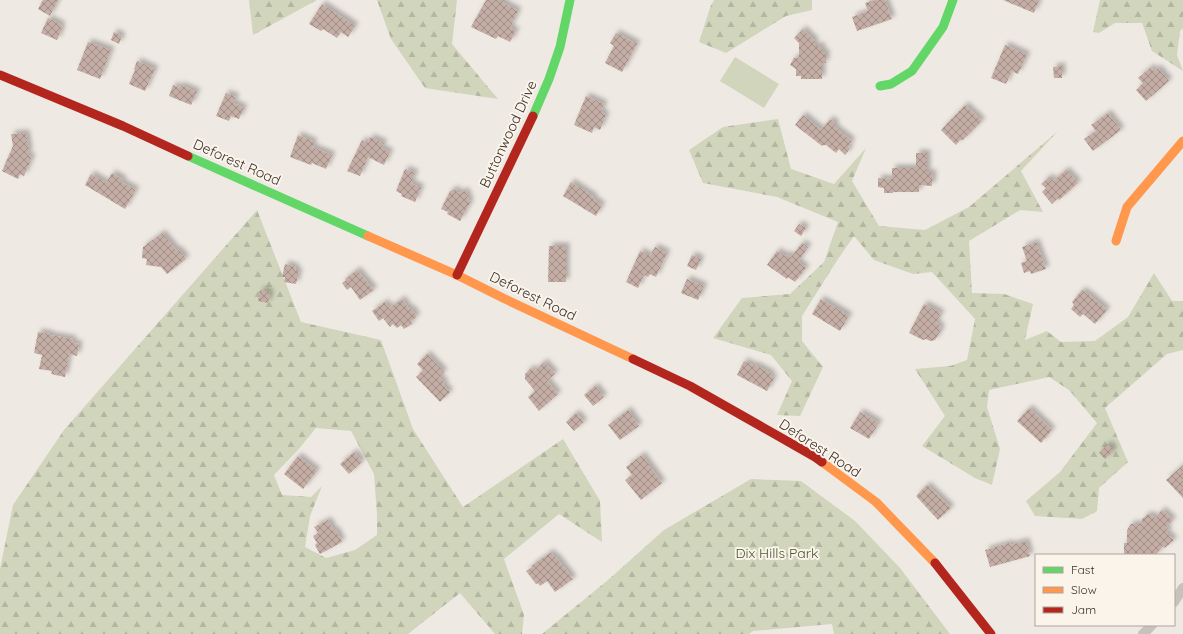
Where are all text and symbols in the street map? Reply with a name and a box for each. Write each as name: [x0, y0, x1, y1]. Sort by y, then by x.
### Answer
street label: Buttonwood Drive: [475, 77, 541, 191]
street label: Deforest Road: [190, 135, 284, 189]
street label: Deforest Road: [487, 267, 579, 325]
street label: Deforest Road: [776, 415, 864, 481]
park label: Dix Hills Park: [735, 544, 819, 562]
legend: [1035, 554, 1175, 626]
text: Fast: [1071, 562, 1095, 577]
text: Slow: [1071, 582, 1097, 597]
text: Jam: [1071, 602, 1096, 617]

